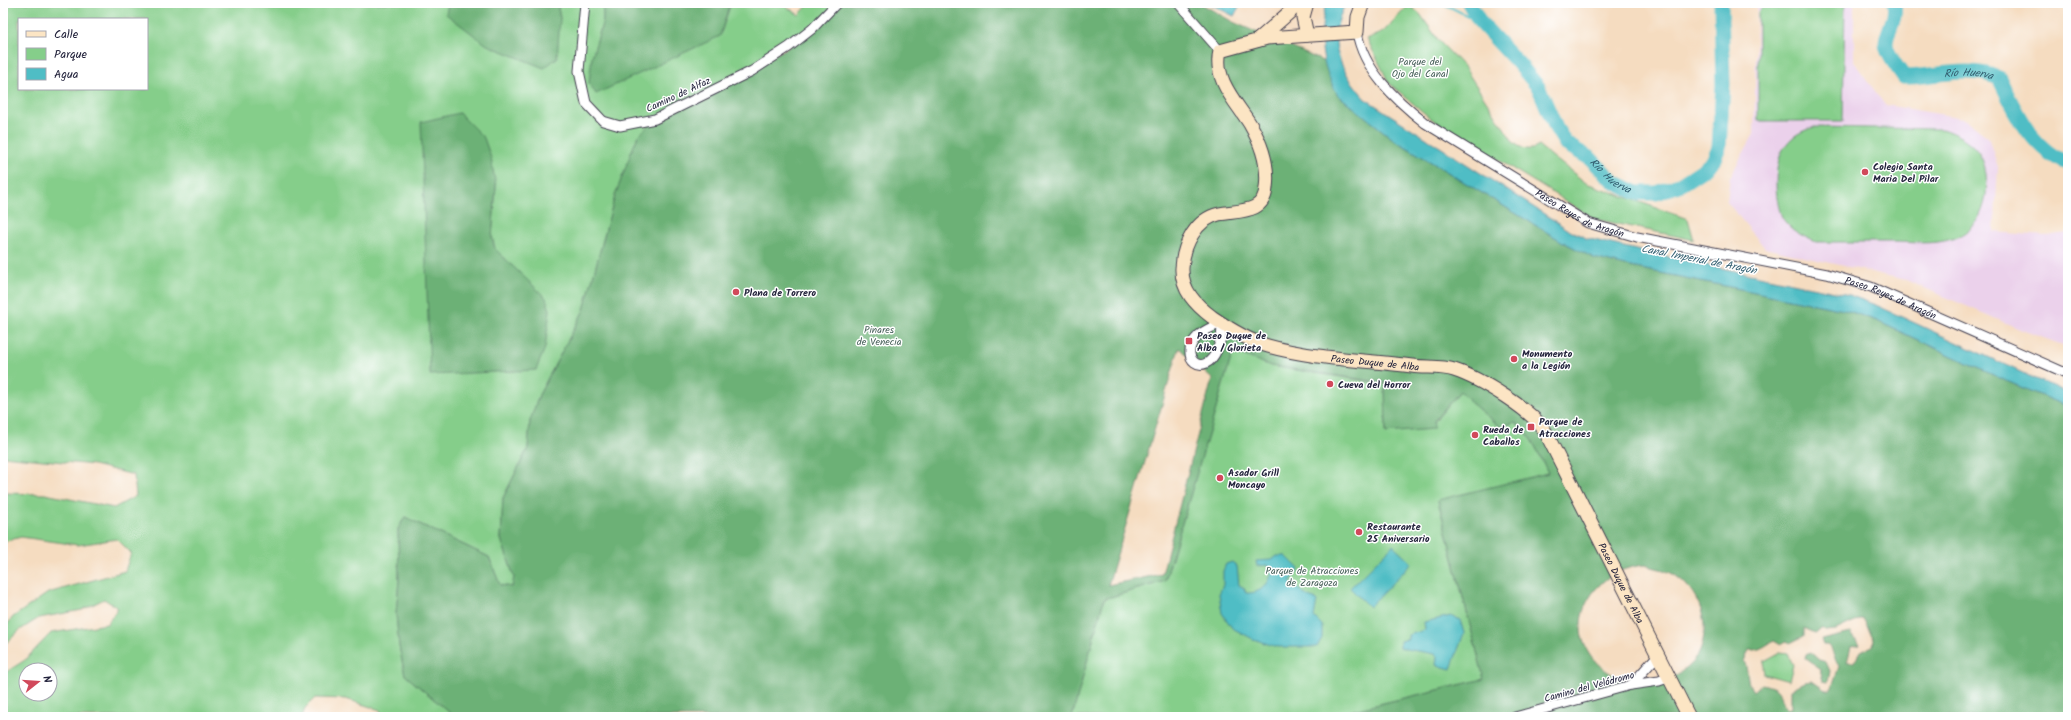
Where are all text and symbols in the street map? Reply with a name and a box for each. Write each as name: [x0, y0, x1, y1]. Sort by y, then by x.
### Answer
legend: [18, 18, 148, 90]
text: Calle: [54, 25, 79, 44]
text: Parque: [54, 45, 88, 64]
park label: Parque del Ojo del Canal: [1392, 54, 1449, 82]
water label: Río Huerva: [1943, 64, 1996, 86]
text: Agua: [54, 65, 79, 84]
street label: Camino de Alfaz: [643, 73, 714, 117]
water label: Río Huerva: [1585, 154, 1635, 199]
place label: Colegio Santa Maria Del Pilar: [1873, 159, 1939, 187]
marker: Colegio Santa Maria Del Pilar: [1860, 167, 1870, 177]
street label: Paseo Reyes de Aragón: [1532, 186, 1626, 242]
water label: Canal Imperial de Aragón: [1640, 240, 1759, 280]
street label: Paseo Reyes de Aragón: [1843, 273, 1939, 324]
place label: Plana de Torrero: [744, 285, 817, 301]
marker: Plana de Torrero: [731, 287, 741, 297]
park label: Pinares de Venecia: [857, 322, 902, 350]
place label: Paseo Duque de Alba / Glorieta: [1197, 328, 1266, 356]
marker: Paseo Duque de Alba / Glorieta: [1184, 336, 1194, 346]
place label: Monumento a la Legión: [1522, 346, 1573, 374]
street label: Paseo Duque de Alba: [1330, 351, 1420, 376]
marker: Monumento a la Legión: [1509, 354, 1519, 364]
place label: Cueva del Horror: [1338, 377, 1411, 393]
marker: Cueva del Horror: [1325, 379, 1335, 389]
place label: Parque de Atracciones: [1539, 414, 1591, 442]
place label: Rueda de Caballos: [1483, 422, 1523, 450]
marker: Parque de Atracciones: [1526, 422, 1536, 432]
marker: Rueda de Caballos: [1470, 430, 1480, 440]
place label: Asador Grill Moncayo: [1228, 465, 1279, 493]
marker: Asador Grill Moncayo: [1215, 473, 1225, 483]
place label: Restaurante 25 Aniversario: [1367, 519, 1430, 547]
marker: Restaurante 25 Aniversario: [1354, 527, 1364, 537]
street label: Paseo Duque de Alba: [1593, 540, 1648, 627]
park label: Parque de Atracciones de Zaragoza: [1266, 563, 1359, 591]
north arrow: [18, 662, 58, 702]
street label: Camino del Velódromo: [1542, 667, 1637, 707]
text: N: [37, 673, 56, 685]

